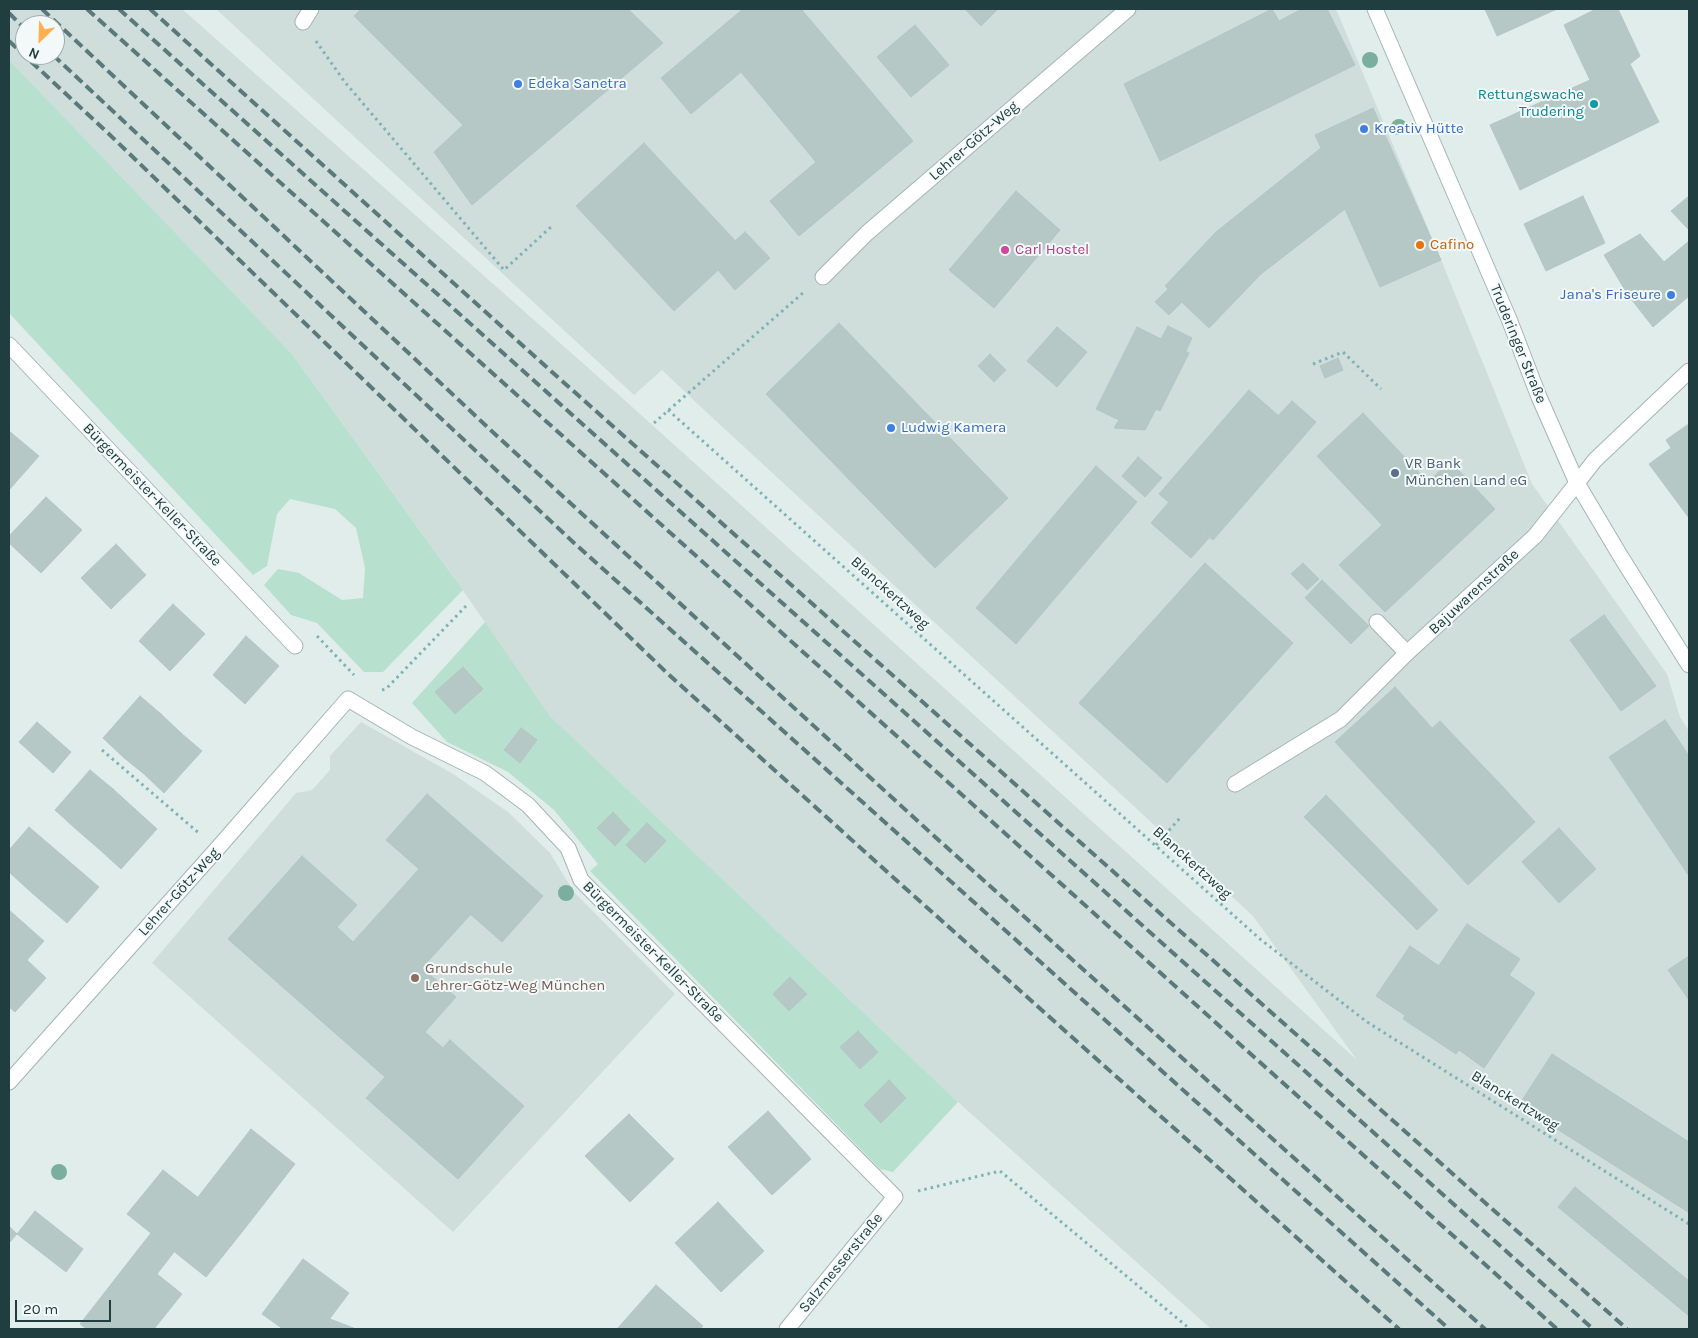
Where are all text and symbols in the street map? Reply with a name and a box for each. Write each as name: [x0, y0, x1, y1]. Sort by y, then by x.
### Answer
north arrow: [15, 15, 65, 65]
text: N: [26, 43, 42, 63]
place label: Edeka Sanetra: [528, 75, 627, 93]
marker: Edeka Sanetra: [512, 78, 524, 90]
place label: Rettungswache Trudering: [1478, 86, 1584, 121]
street label: Lehrer-Götz-Weg: [926, 97, 1022, 185]
marker: Rettungswache Trudering: [1588, 98, 1600, 110]
place label: Kreativ Hütte: [1374, 120, 1464, 138]
marker: Kreativ Hütte: [1358, 123, 1370, 135]
place label: Cafino: [1430, 236, 1474, 254]
marker: Cafino: [1414, 239, 1426, 251]
place label: Carl Hostel: [1015, 241, 1089, 259]
marker: Carl Hostel: [999, 244, 1011, 256]
street label: Truderinger Straße: [1486, 282, 1550, 406]
place label: Jana's Friseure: [1560, 286, 1661, 304]
marker: Jana's Friseure: [1665, 289, 1677, 301]
place label: Ludwig Kamera: [901, 419, 1006, 437]
street label: Bürgermeister-Keller-Straße: [79, 420, 225, 570]
marker: Ludwig Kamera: [885, 422, 897, 434]
place label: VR Bank München Land eG: [1405, 455, 1527, 490]
marker: VR Bank München Land eG: [1389, 467, 1401, 479]
street label: Bajuwarenstraße: [1425, 546, 1523, 638]
street label: Blanckertzweg: [847, 553, 933, 633]
street label: Blanckertzweg: [1149, 823, 1235, 903]
street label: Lehrer-Götz-Weg: [135, 844, 223, 940]
street label: Bürgermeister-Keller-Straße: [579, 878, 727, 1026]
place label: Grundschule Lehrer-Götz-Weg München: [425, 960, 605, 995]
marker: Grundschule Lehrer-Götz-Weg München: [409, 972, 421, 984]
street label: Blanckertzweg: [1468, 1067, 1562, 1135]
street label: Salzmesserstraße: [795, 1209, 887, 1317]
scale bar: [18, 1290, 114, 1322]
text: 20 m: [23, 1300, 58, 1318]

